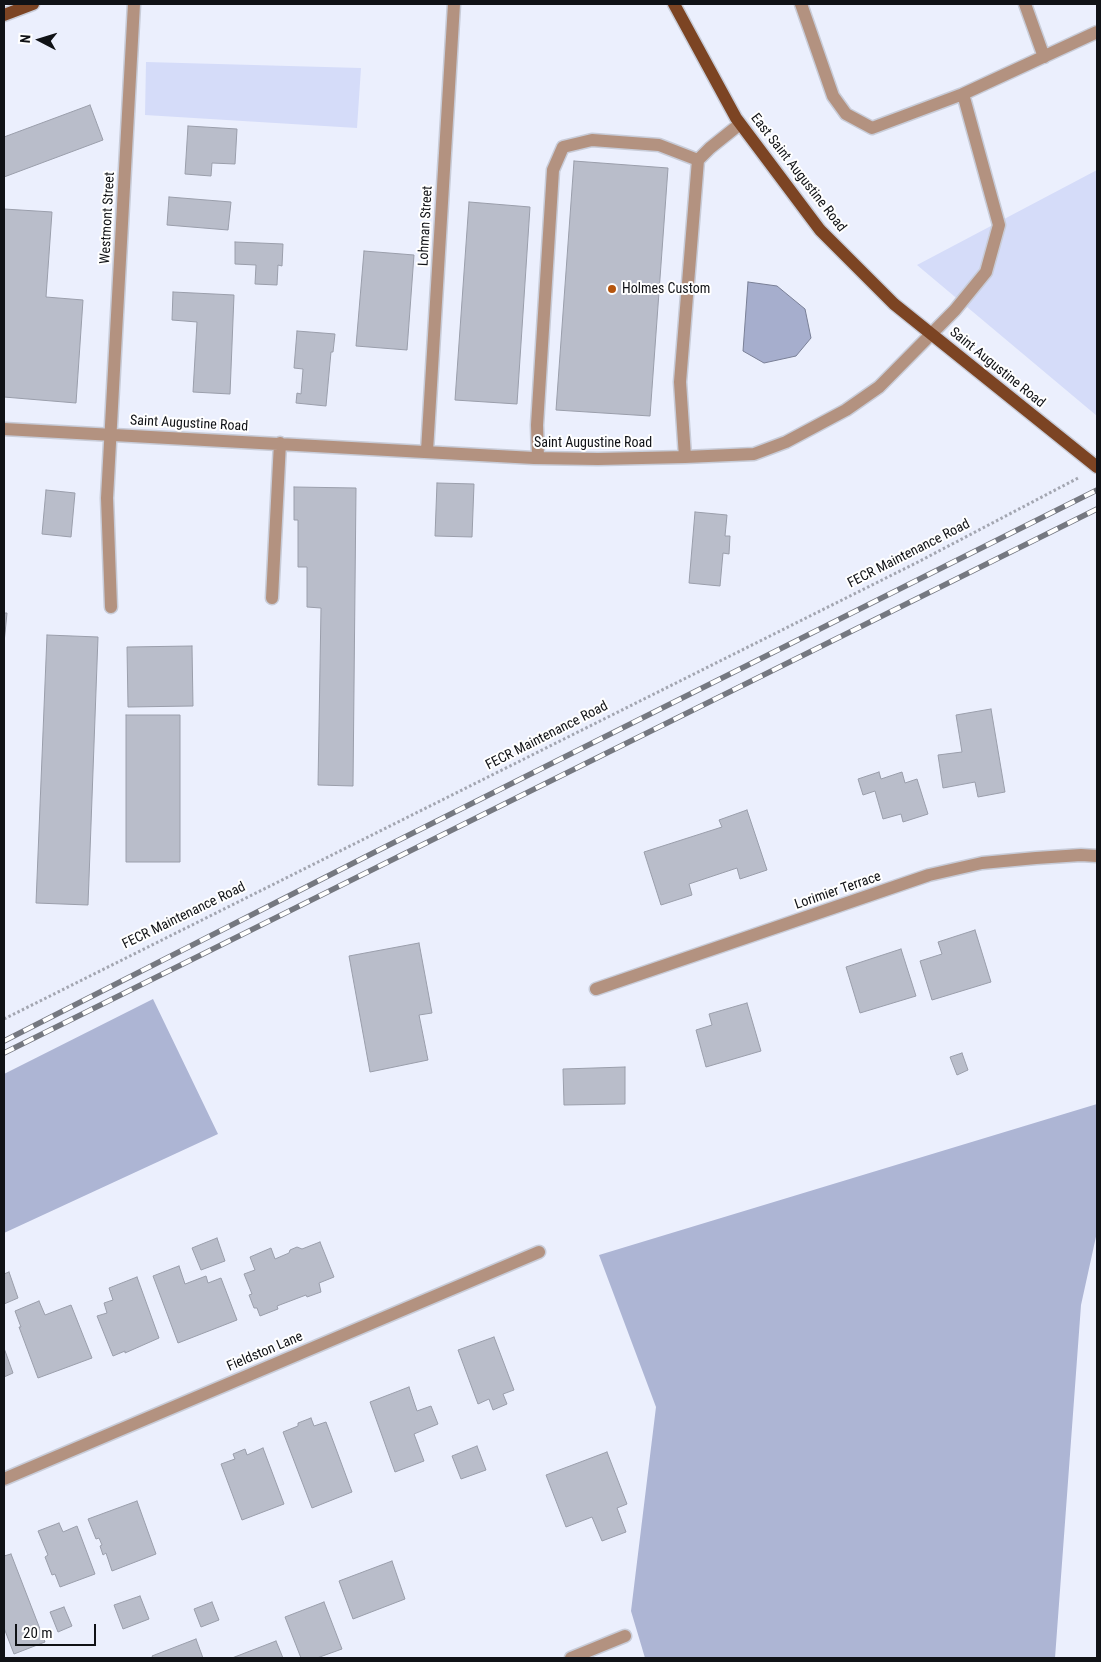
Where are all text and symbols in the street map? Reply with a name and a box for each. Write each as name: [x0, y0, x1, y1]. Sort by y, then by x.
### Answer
north arrow: [15, 15, 65, 65]
text: N: [17, 34, 33, 44]
street label: East Saint Augustine Road: [747, 110, 849, 236]
street label: Westmont Street: [97, 172, 119, 264]
street label: Lohman Street: [416, 185, 436, 267]
place label: Holmes Custom: [622, 281, 710, 297]
marker: Holmes Custom: [606, 283, 618, 295]
street label: Saint Augustine Road: [946, 324, 1048, 412]
street label: Saint Augustine Road: [130, 413, 248, 435]
street label: Saint Augustine Road: [534, 435, 652, 451]
street label: FECR Maintenance Road: [845, 516, 973, 592]
street label: FECR Maintenance Road: [483, 698, 611, 774]
street label: Lorimier Terrace: [793, 868, 883, 914]
street label: FECR Maintenance Road: [120, 879, 248, 953]
street label: Fieldston Lane: [225, 1328, 305, 1376]
scale bar: [18, 1614, 99, 1646]
text: 20 m: [23, 1624, 53, 1642]

